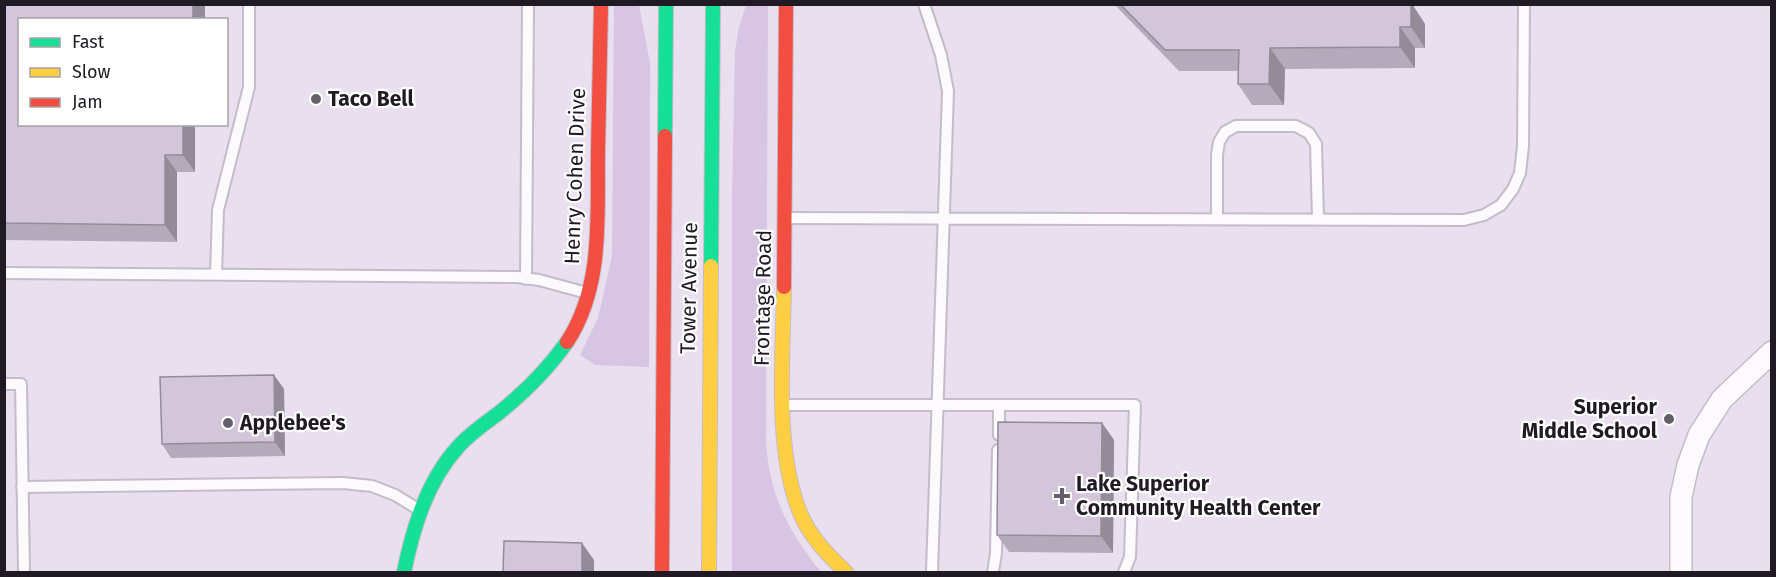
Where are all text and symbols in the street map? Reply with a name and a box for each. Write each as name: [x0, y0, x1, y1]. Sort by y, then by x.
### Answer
legend: [18, 18, 228, 126]
text: Fast: [72, 31, 105, 53]
text: Slow: [72, 61, 111, 83]
place label: Taco Bell: [328, 86, 414, 112]
street label: Henry Cohen Drive: [559, 87, 591, 265]
text: Jam: [72, 91, 103, 113]
marker: Taco Bell: [309, 92, 323, 106]
street label: Tower Avenue: [675, 222, 703, 354]
street label: Frontage Road: [749, 230, 777, 366]
place label: Superior Middle School: [1522, 394, 1658, 444]
place label: Applebee's: [239, 410, 346, 436]
marker: Superior Middle School: [1662, 412, 1676, 426]
marker: Applebee's: [221, 416, 235, 430]
place label: Lake Superior Community Health Center: [1076, 471, 1321, 521]
marker: Lake Superior Community Health Center: [1053, 487, 1071, 505]

